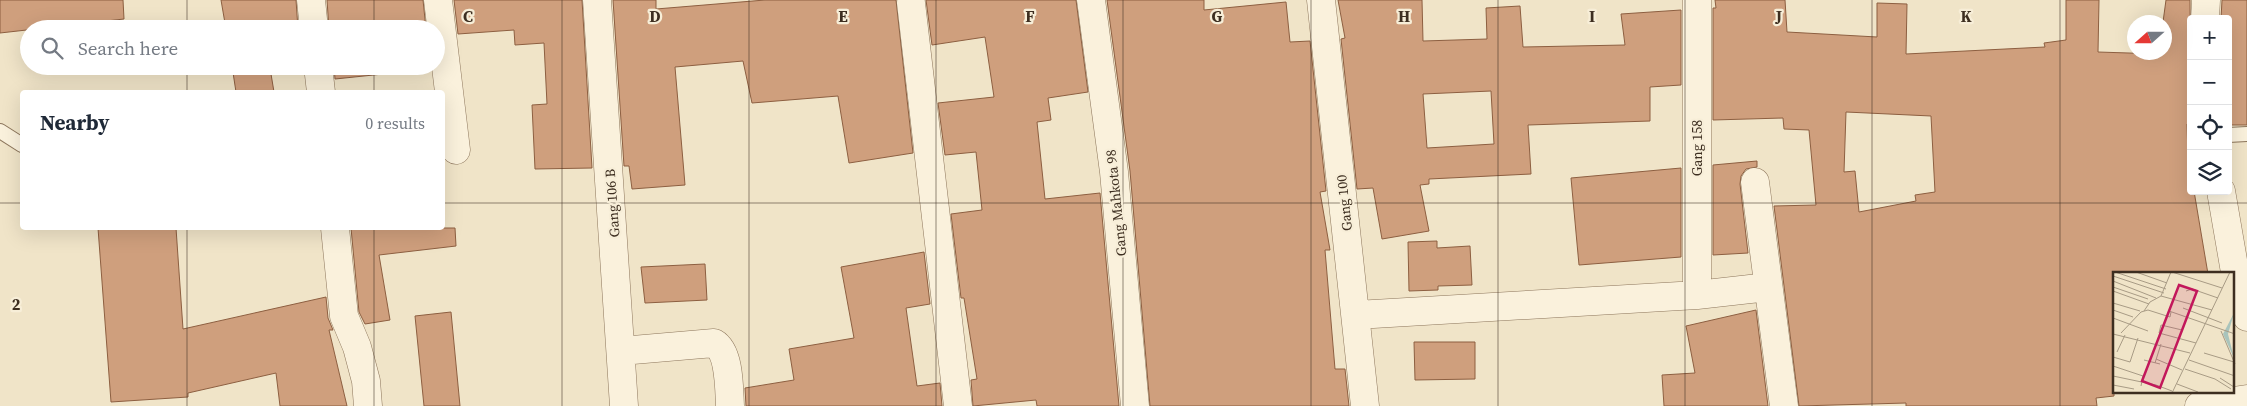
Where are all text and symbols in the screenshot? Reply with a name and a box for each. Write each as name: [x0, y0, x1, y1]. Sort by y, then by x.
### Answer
text: C: [463, 5, 473, 27]
text: D: [649, 5, 661, 27]
text: E: [838, 5, 848, 27]
text: F: [1025, 5, 1035, 27]
text: G: [1212, 5, 1223, 27]
text: H: [1398, 5, 1410, 27]
text: I: [1589, 5, 1595, 27]
text: J: [1775, 5, 1782, 27]
text: K: [1960, 5, 1972, 27]
north arrow: [2127, 15, 2172, 60]
map controls: [2187, 15, 2232, 195]
button: +: [2187, 15, 2232, 60]
search box: [20, 20, 445, 75]
icon: search: [38, 34, 66, 62]
text: Search here: [78, 35, 178, 61]
button: −: [2187, 60, 2232, 105]
button: locate: [2187, 105, 2232, 150]
text: Nearby: [40, 108, 110, 137]
text: 0 results: [365, 112, 425, 134]
street label: Gang 158: [1687, 120, 1707, 176]
street label: Gang Mahkota 98: [1100, 149, 1132, 257]
button: layers: [2187, 150, 2232, 195]
street label: Gang 106 B: [600, 168, 624, 238]
street label: Gang 100: [1331, 174, 1357, 232]
inset map: [2113, 272, 2234, 394]
text: 2: [12, 293, 21, 315]

